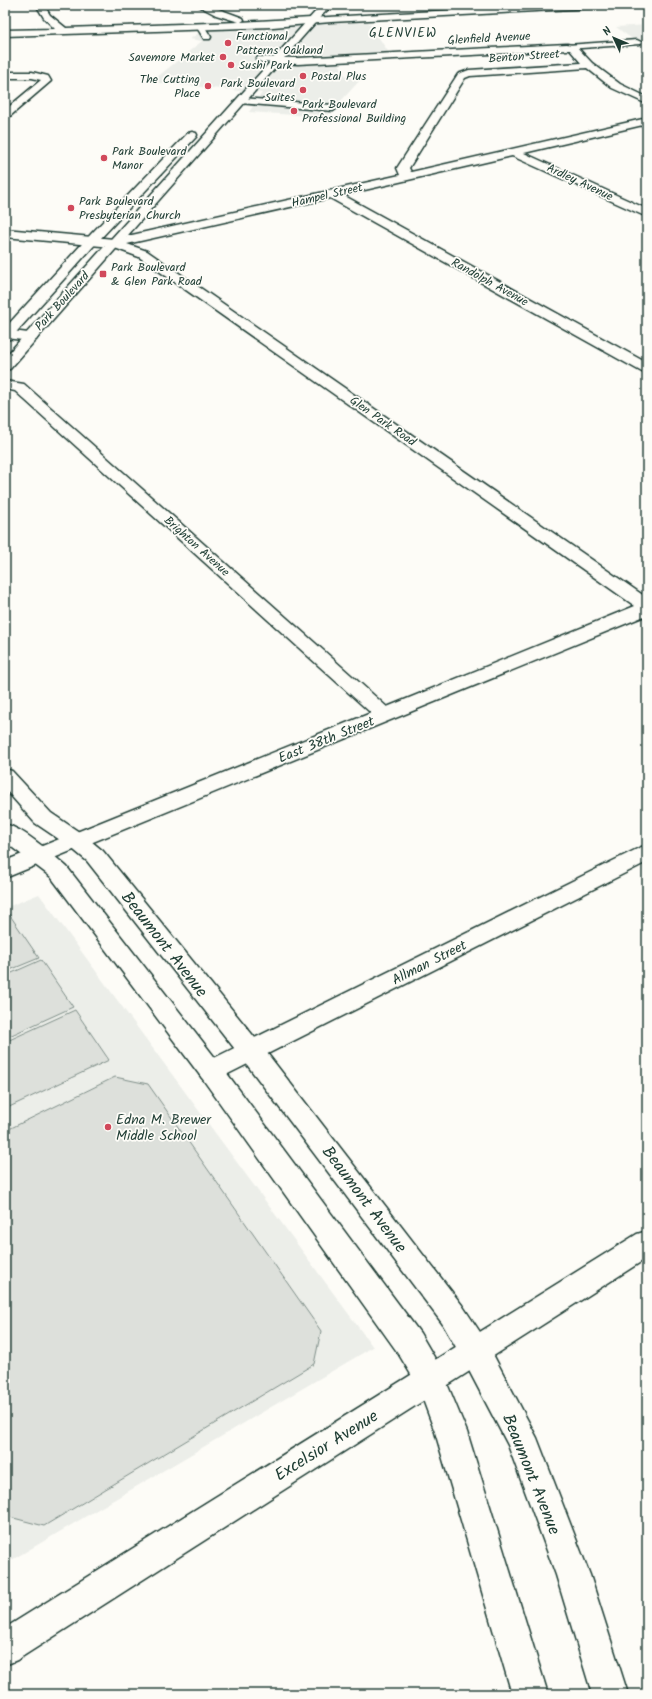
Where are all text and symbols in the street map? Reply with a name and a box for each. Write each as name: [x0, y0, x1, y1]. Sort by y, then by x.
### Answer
north arrow: [594, 18, 634, 58]
district label: GLENVIEW: [369, 23, 437, 44]
text: N: [599, 23, 616, 41]
place label: Functional Patterns Oakland: [236, 27, 324, 60]
street label: Glenfield Avenue: [447, 27, 532, 50]
marker: Functional Patterns Oakland: [223, 38, 233, 48]
street label: Benton Street: [488, 45, 561, 68]
place label: Savemore Market: [129, 48, 215, 67]
marker: Savemore Market: [218, 52, 228, 62]
place label: Sushi Park: [239, 56, 292, 75]
marker: Sushi Park: [226, 60, 236, 70]
place label: Postal Plus: [311, 67, 366, 86]
place label: The Cutting Place: [140, 70, 201, 103]
marker: Postal Plus: [298, 71, 308, 81]
place label: Park Boulevard Suites: [221, 74, 296, 107]
marker: The Cutting Place: [203, 81, 213, 91]
marker: Park Boulevard Suites: [298, 85, 308, 95]
place label: Park Boulevard Professional Building: [302, 95, 407, 128]
marker: Park Boulevard Professional Building: [289, 106, 299, 116]
place label: Park Boulevard Manor: [112, 142, 187, 175]
marker: Park Boulevard Manor: [99, 153, 109, 163]
street label: Ardley Avenue: [543, 159, 617, 206]
street label: Hampel Street: [290, 178, 365, 213]
place label: Park Boulevard Presbyterian Church: [79, 192, 181, 225]
marker: Park Boulevard Presbyterian Church: [66, 203, 76, 213]
street label: Randolph Avenue: [448, 253, 532, 312]
place label: Park Boulevard & Glen Park Road: [111, 258, 203, 291]
street label: Park Boulevard: [30, 267, 95, 335]
marker: Park Boulevard & Glen Park Road: [98, 269, 108, 279]
street label: Glen Park Road: [346, 391, 421, 452]
street label: Brighton Avenue: [159, 511, 234, 582]
street label: East 38th Street: [275, 710, 378, 769]
street label: Beaumont Avenue: [114, 886, 214, 1004]
street label: Allman Street: [388, 934, 471, 991]
place label: Edna M. Brewer Middle School: [116, 1109, 212, 1147]
marker: Edna M. Brewer Middle School: [103, 1122, 113, 1132]
street label: Beaumont Avenue: [314, 1141, 413, 1260]
street label: Excelsior Avenue: [270, 1403, 384, 1489]
street label: Beaumont Avenue: [494, 1410, 567, 1539]

